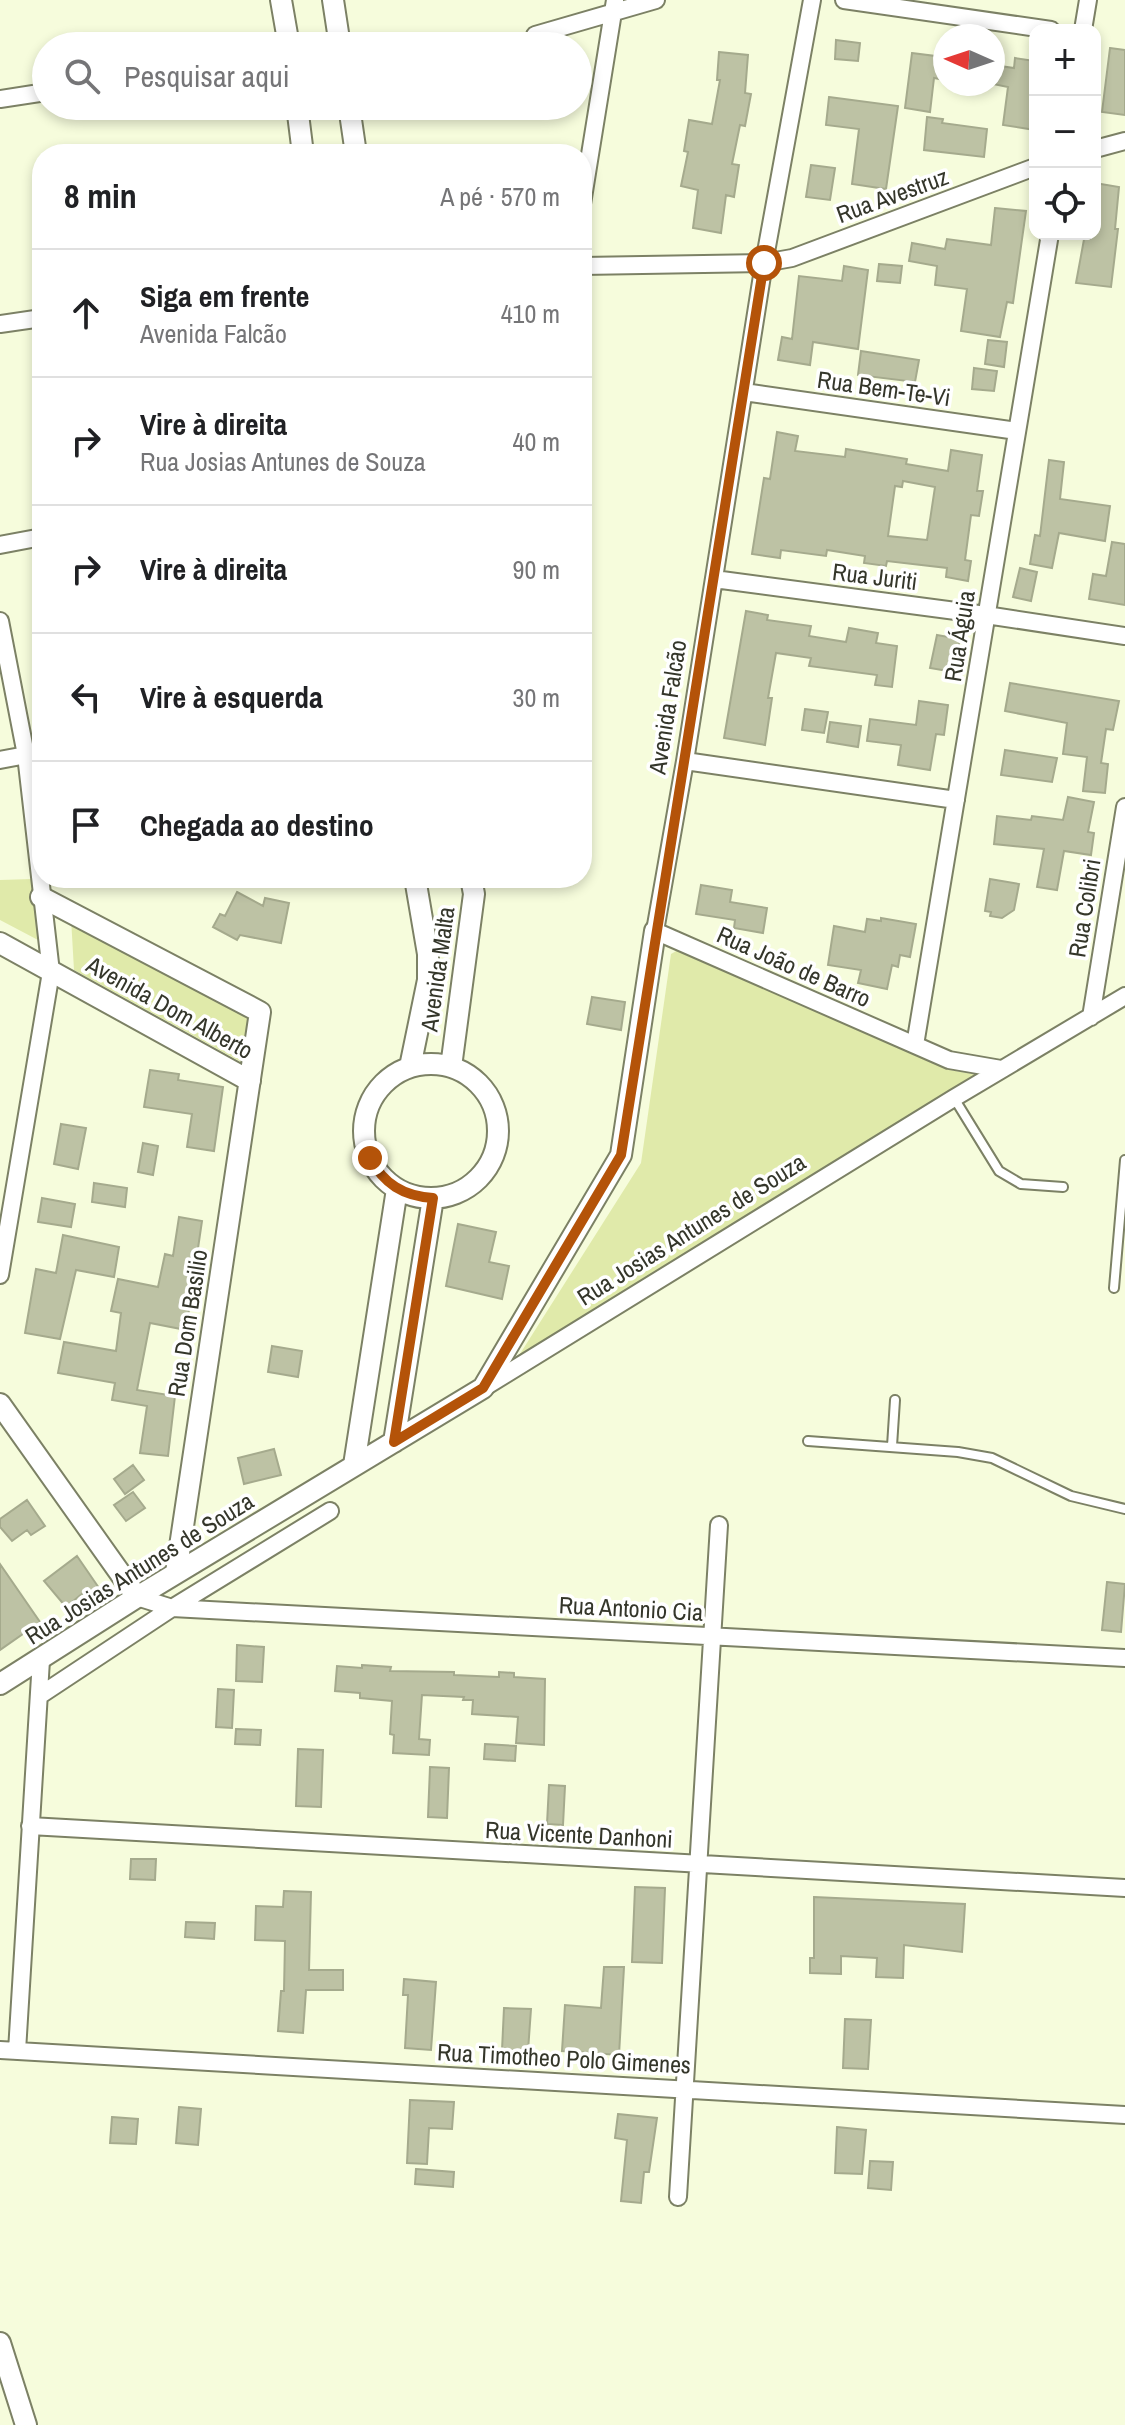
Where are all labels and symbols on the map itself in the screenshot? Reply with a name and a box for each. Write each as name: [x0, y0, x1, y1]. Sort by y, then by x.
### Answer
north arrow: [933, 24, 1005, 96]
street label: Rua Avestruz: [832, 160, 952, 230]
route start: [746, 245, 782, 281]
street label: Rua Bem-Te-Vi: [815, 363, 953, 413]
street label: Rua Juriti: [831, 555, 919, 597]
street label: Rua Águia: [936, 588, 982, 684]
street label: Avenida Falcão: [640, 638, 693, 777]
street label: Rua Colibri: [1060, 856, 1108, 960]
street label: Avenida Malta: [412, 905, 462, 1034]
street label: Rua João de Barro: [712, 918, 876, 1014]
street label: Avenida Dom Alberto: [80, 948, 259, 1066]
route end: [352, 1140, 388, 1176]
street label: Rua Josias Antunes de Souza: [571, 1146, 811, 1312]
street label: Rua Dom Basilio: [160, 1247, 214, 1399]
street label: Rua Josias Antunes de Souza: [19, 1485, 259, 1651]
street label: Rua Antonio Cia: [558, 1588, 704, 1628]
street label: Rua Vicente Danhoni: [484, 1813, 674, 1855]
street label: Rua Timotheo Polo Gimenes: [436, 2035, 692, 2081]

